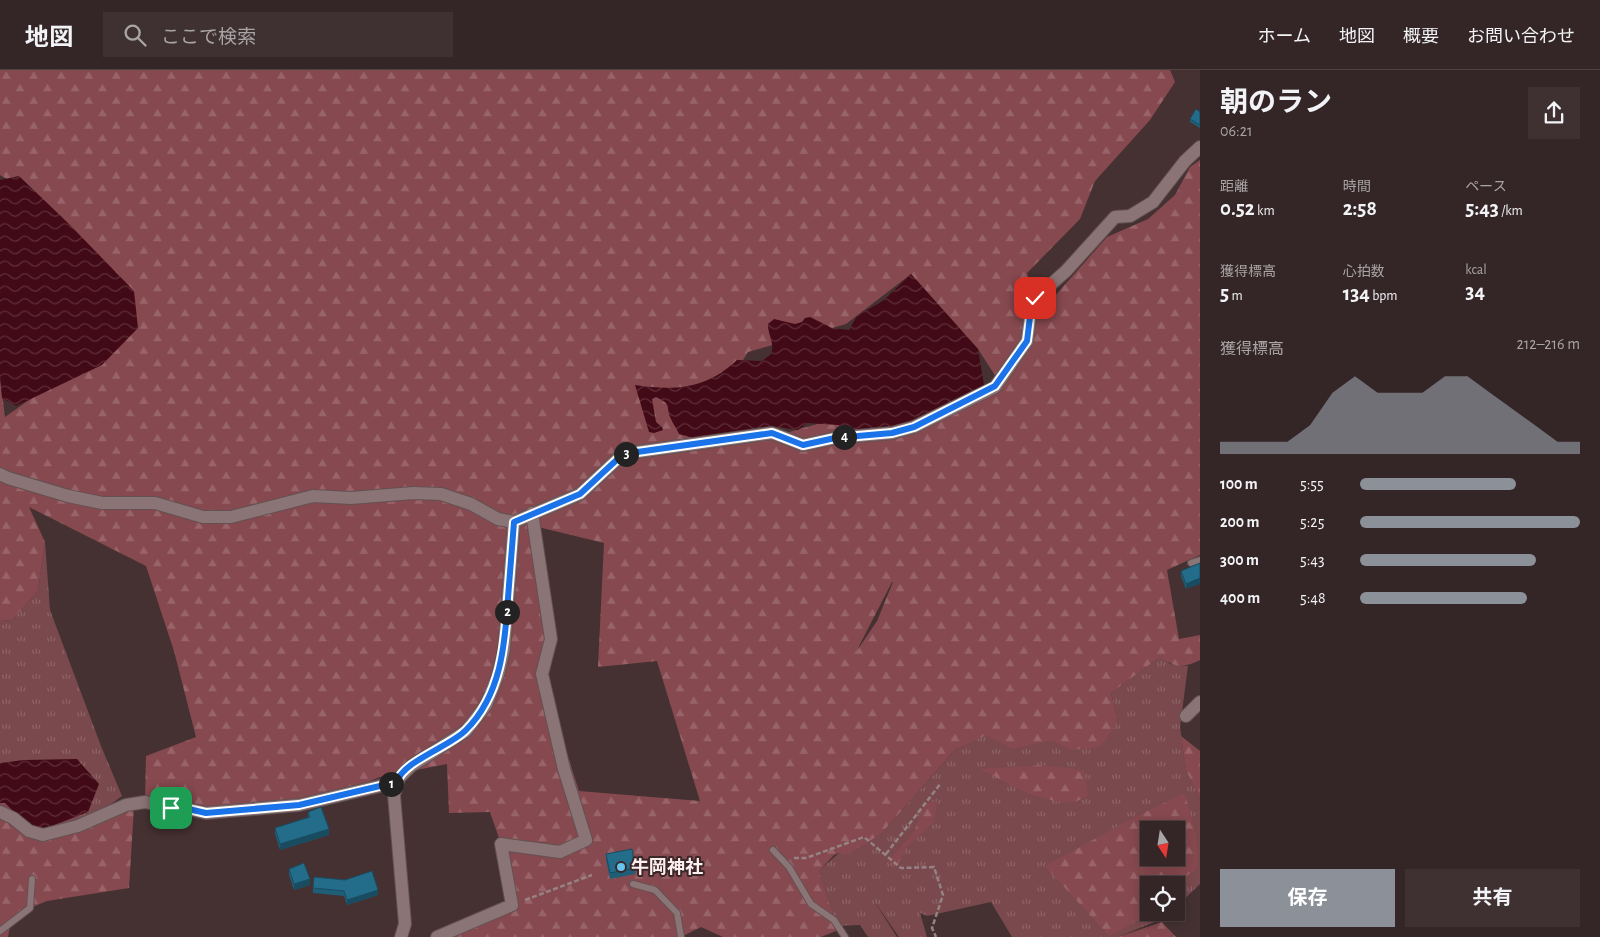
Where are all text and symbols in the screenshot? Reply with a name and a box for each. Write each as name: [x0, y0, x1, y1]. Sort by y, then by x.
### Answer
search box: [103, 12, 453, 57]
icon: search: [121, 21, 149, 49]
text: 地図: [25, 26, 73, 50]
text: ここで検索: [161, 28, 256, 47]
text: ホーム: [1258, 28, 1311, 46]
text: 地図: [1339, 28, 1375, 46]
text: 概要: [1403, 28, 1439, 46]
text: お問い合わせ: [1467, 28, 1575, 46]
button: share: [1528, 87, 1580, 139]
text: 朝のラン: [1220, 89, 1332, 117]
text: 06:21: [1220, 123, 1252, 139]
text: 距離: [1220, 180, 1248, 194]
text: 時間: [1343, 180, 1371, 194]
text: ペース: [1465, 180, 1507, 194]
text: 0.52: [1220, 198, 1255, 219]
text: 2:58: [1343, 198, 1377, 219]
text: 5:43: [1465, 198, 1499, 219]
text: km: [1255, 204, 1275, 218]
text: /km: [1499, 204, 1523, 218]
text: kcal: [1465, 263, 1487, 277]
text: 獲得標高: [1220, 265, 1276, 279]
text: 心拍数: [1343, 265, 1385, 279]
pin: [1014, 277, 1056, 319]
text: 34: [1465, 281, 1485, 302]
text: 5: [1220, 283, 1229, 304]
text: 134: [1343, 283, 1370, 304]
icon: check: [1021, 284, 1049, 312]
text: m: [1229, 289, 1243, 303]
text: bpm: [1370, 289, 1398, 303]
text: 212–216 m: [1517, 336, 1580, 352]
text: 獲得標高: [1220, 341, 1284, 357]
pin: 4: [832, 424, 856, 450]
text: 4: [841, 430, 848, 444]
pin: 3: [614, 442, 638, 466]
text: 3: [623, 447, 630, 461]
text: 100 m: [1220, 476, 1258, 492]
text: 5:55: [1300, 476, 1324, 492]
text: 200 m: [1220, 514, 1260, 530]
text: 5:25: [1300, 514, 1324, 530]
text: 300 m: [1220, 552, 1259, 568]
text: 5:43: [1300, 552, 1325, 568]
text: 400 m: [1220, 590, 1260, 606]
text: 5:48: [1300, 590, 1326, 606]
pin: 2: [494, 600, 520, 624]
text: 2: [504, 605, 511, 619]
pin: 1: [378, 772, 404, 796]
text: 1: [389, 777, 394, 791]
pin: [150, 787, 192, 829]
icon: arrive: [157, 794, 185, 822]
north arrow: [1140, 821, 1185, 866]
map controls: [1140, 821, 1185, 921]
place label: 牛岡神社: [631, 857, 703, 877]
marker: 牛岡神社: [615, 861, 627, 873]
button: 保存: [1220, 869, 1395, 927]
button: 共有: [1405, 869, 1580, 927]
button: locate: [1140, 876, 1185, 921]

